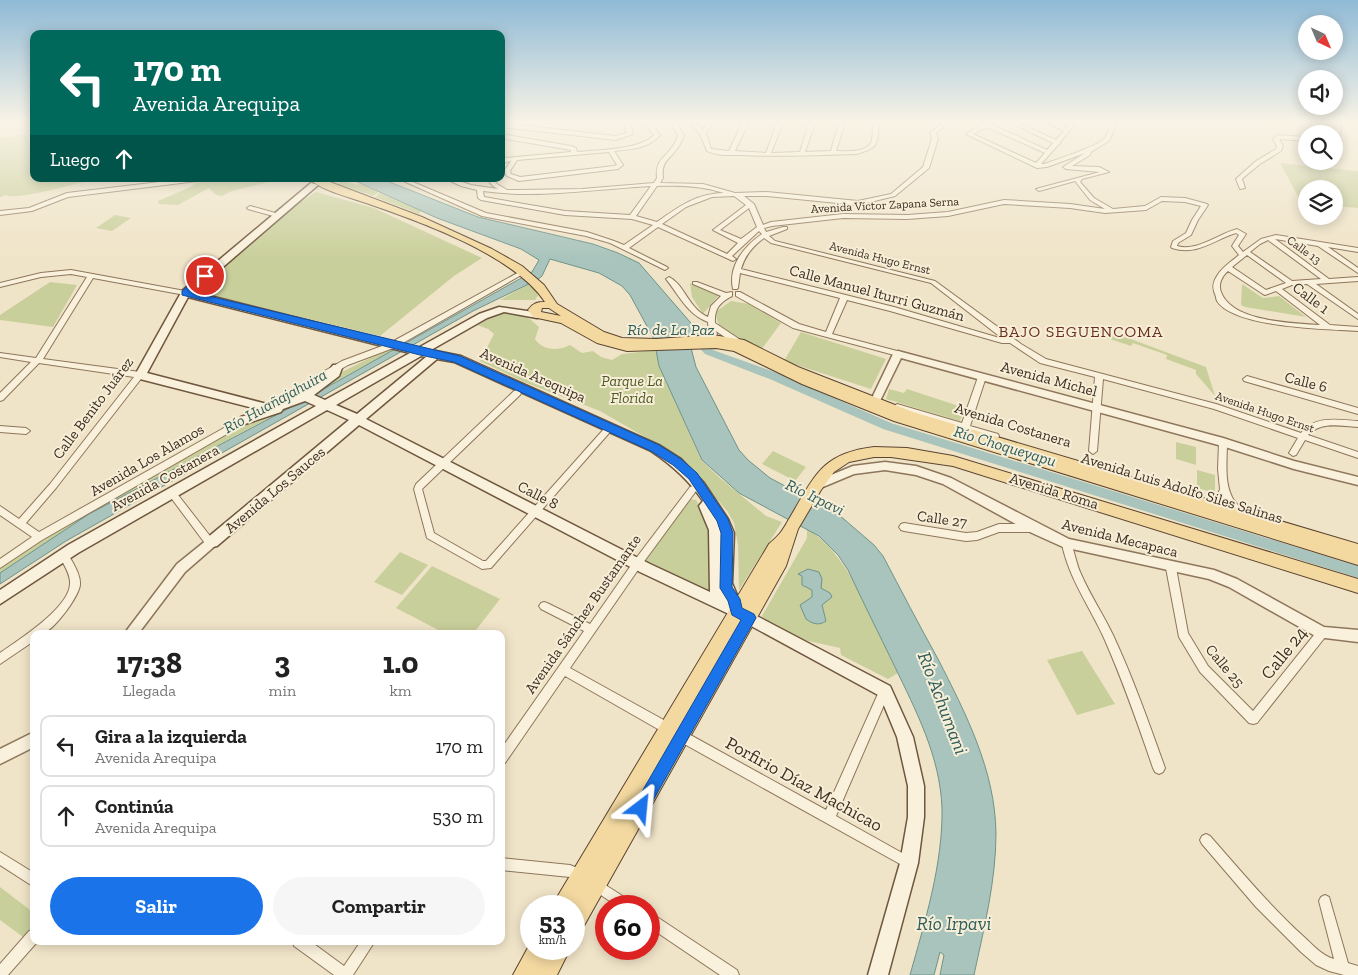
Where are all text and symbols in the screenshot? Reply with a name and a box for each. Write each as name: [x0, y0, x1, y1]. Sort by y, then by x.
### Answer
north arrow: [1298, 15, 1342, 60]
map controls: [1298, 15, 1343, 225]
text: 170 m: [133, 48, 221, 90]
icon: left: [50, 50, 115, 115]
button: sound: [1298, 70, 1343, 115]
text: Avenida Arequipa: [133, 90, 300, 117]
button: search: [1298, 125, 1343, 170]
icon: ahead: [110, 145, 138, 173]
text: Luego: [50, 148, 100, 171]
button: layers: [1298, 180, 1343, 225]
street label: Avenida Víctor Zapana Serna: [810, 194, 960, 216]
street label: Calle 13: [1284, 233, 1324, 267]
street label: Avenida Hugo Ernst: [828, 239, 933, 277]
pin: [184, 255, 226, 297]
street label: Calle Manuel Iturri Guzmán: [788, 261, 967, 325]
icon: arrive: [191, 262, 219, 290]
street label: Calle 1: [1289, 278, 1333, 318]
water label: Río de La Paz: [627, 320, 715, 339]
district label: BAJO SEGUENCOMA: [999, 322, 1163, 341]
street label: Avenida Arequipa: [477, 344, 589, 406]
street label: Calle Benito Juárez: [49, 353, 137, 463]
street label: Avenida Michel: [999, 358, 1099, 400]
water label: Río Huañajahuira: [220, 365, 330, 437]
street label: Calle 6: [1283, 368, 1329, 396]
park label: Parque La Florida: [601, 372, 663, 407]
street label: Avenida Hugo Ernst: [1214, 388, 1317, 436]
street label: Avenida Costanera: [952, 399, 1074, 451]
street label: Avenida Los Alamos: [87, 420, 207, 500]
water label: Río Choqueyapu: [951, 421, 1059, 471]
street label: Avenida Costanera: [108, 441, 222, 515]
street label: Avenida Los Sauces: [221, 443, 329, 537]
street label: Avenida Luis Adolfo Siles Salinas: [1079, 449, 1285, 527]
street label: Avenida Roma: [1007, 469, 1101, 513]
water label: Río Irpavi: [783, 475, 847, 519]
street label: Calle 8: [515, 477, 561, 513]
street label: Calle 27: [916, 507, 968, 531]
street label: Avenida Mecapaca: [1060, 515, 1180, 561]
street label: Avenida Sánchez Bustamante: [521, 531, 645, 697]
street label: Calle 24: [1256, 622, 1312, 684]
street label: Calle 25: [1202, 641, 1248, 691]
text: 17:38: [116, 645, 182, 681]
text: 3: [274, 645, 290, 681]
text: 1.0: [382, 645, 419, 681]
water label: Río Achumani: [913, 649, 973, 758]
text: Llegada: [123, 681, 176, 700]
text: min: [269, 681, 296, 700]
text: km: [389, 681, 412, 700]
text: Gira a la izquierda: [95, 725, 247, 748]
icon: left: [52, 732, 80, 760]
street label: Porfirio Díaz Machicao: [722, 732, 886, 836]
text: 170 m: [435, 735, 483, 758]
text: Avenida Arequipa: [95, 748, 216, 767]
position arrow: [614, 781, 666, 833]
text: Continúa: [95, 795, 174, 818]
icon: ahead: [52, 802, 80, 830]
text: 530 m: [432, 805, 483, 828]
text: Avenida Arequipa: [95, 818, 216, 837]
button: Salir: [50, 877, 263, 935]
button: Compartir: [273, 877, 485, 935]
speed limit sign: 60: [595, 895, 660, 960]
text: 53: [539, 906, 566, 936]
water label: Río Irpavi: [917, 912, 992, 935]
text: km/h: [539, 933, 566, 947]

